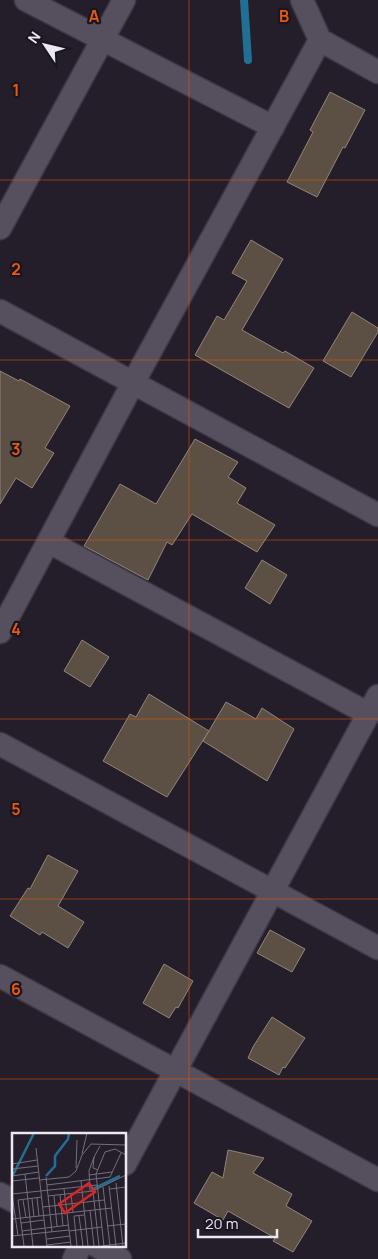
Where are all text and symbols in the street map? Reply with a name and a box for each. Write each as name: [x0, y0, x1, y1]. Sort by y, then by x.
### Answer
text: A: [89, 5, 100, 27]
text: B: [279, 5, 289, 27]
north arrow: [20, 20, 70, 70]
text: N: [23, 28, 45, 47]
text: 1: [12, 79, 20, 101]
text: 2: [11, 258, 21, 280]
text: 3: [11, 438, 21, 460]
text: 4: [11, 618, 21, 640]
text: 5: [11, 798, 21, 820]
text: 6: [11, 978, 21, 1000]
inset map: [12, 1133, 126, 1246]
scale bar: [198, 1206, 277, 1238]
text: 20 m: [205, 1213, 238, 1234]

